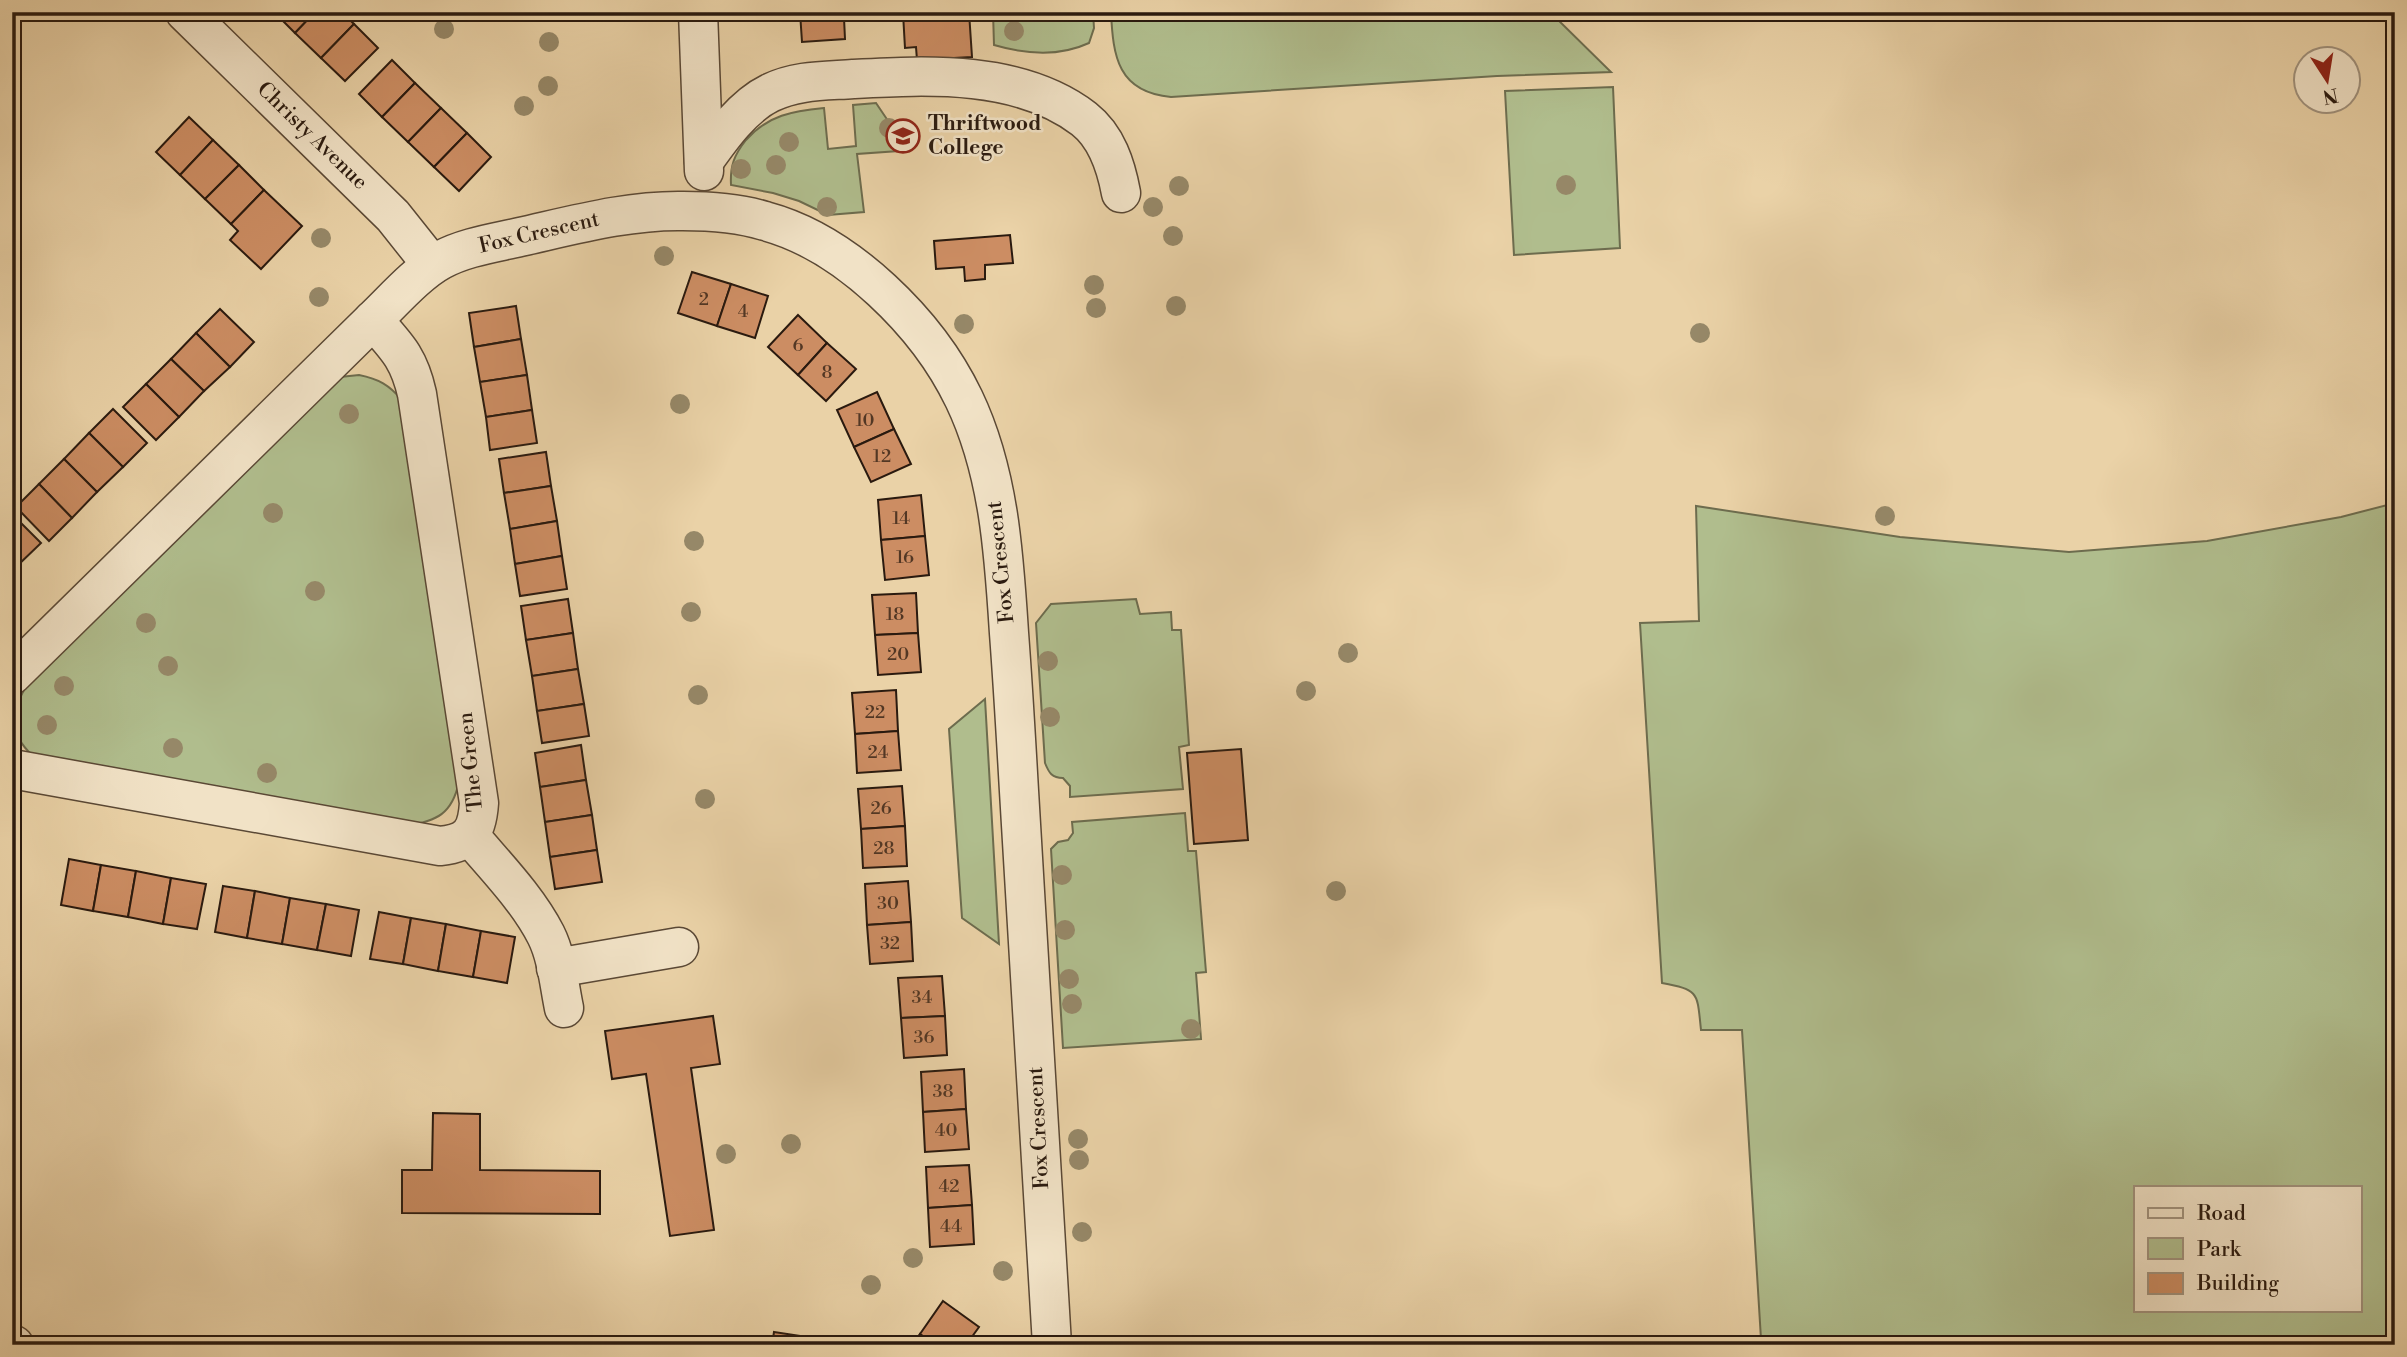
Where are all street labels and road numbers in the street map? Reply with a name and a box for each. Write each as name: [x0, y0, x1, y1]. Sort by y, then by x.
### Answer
street label: Christy Avenue: [251, 77, 373, 195]
street label: Fox Crescent: [476, 206, 602, 259]
street label: Fox Crescent: [982, 499, 1020, 624]
street label: The Green: [453, 710, 489, 813]
street label: Fox Crescent: [1023, 1065, 1055, 1190]

